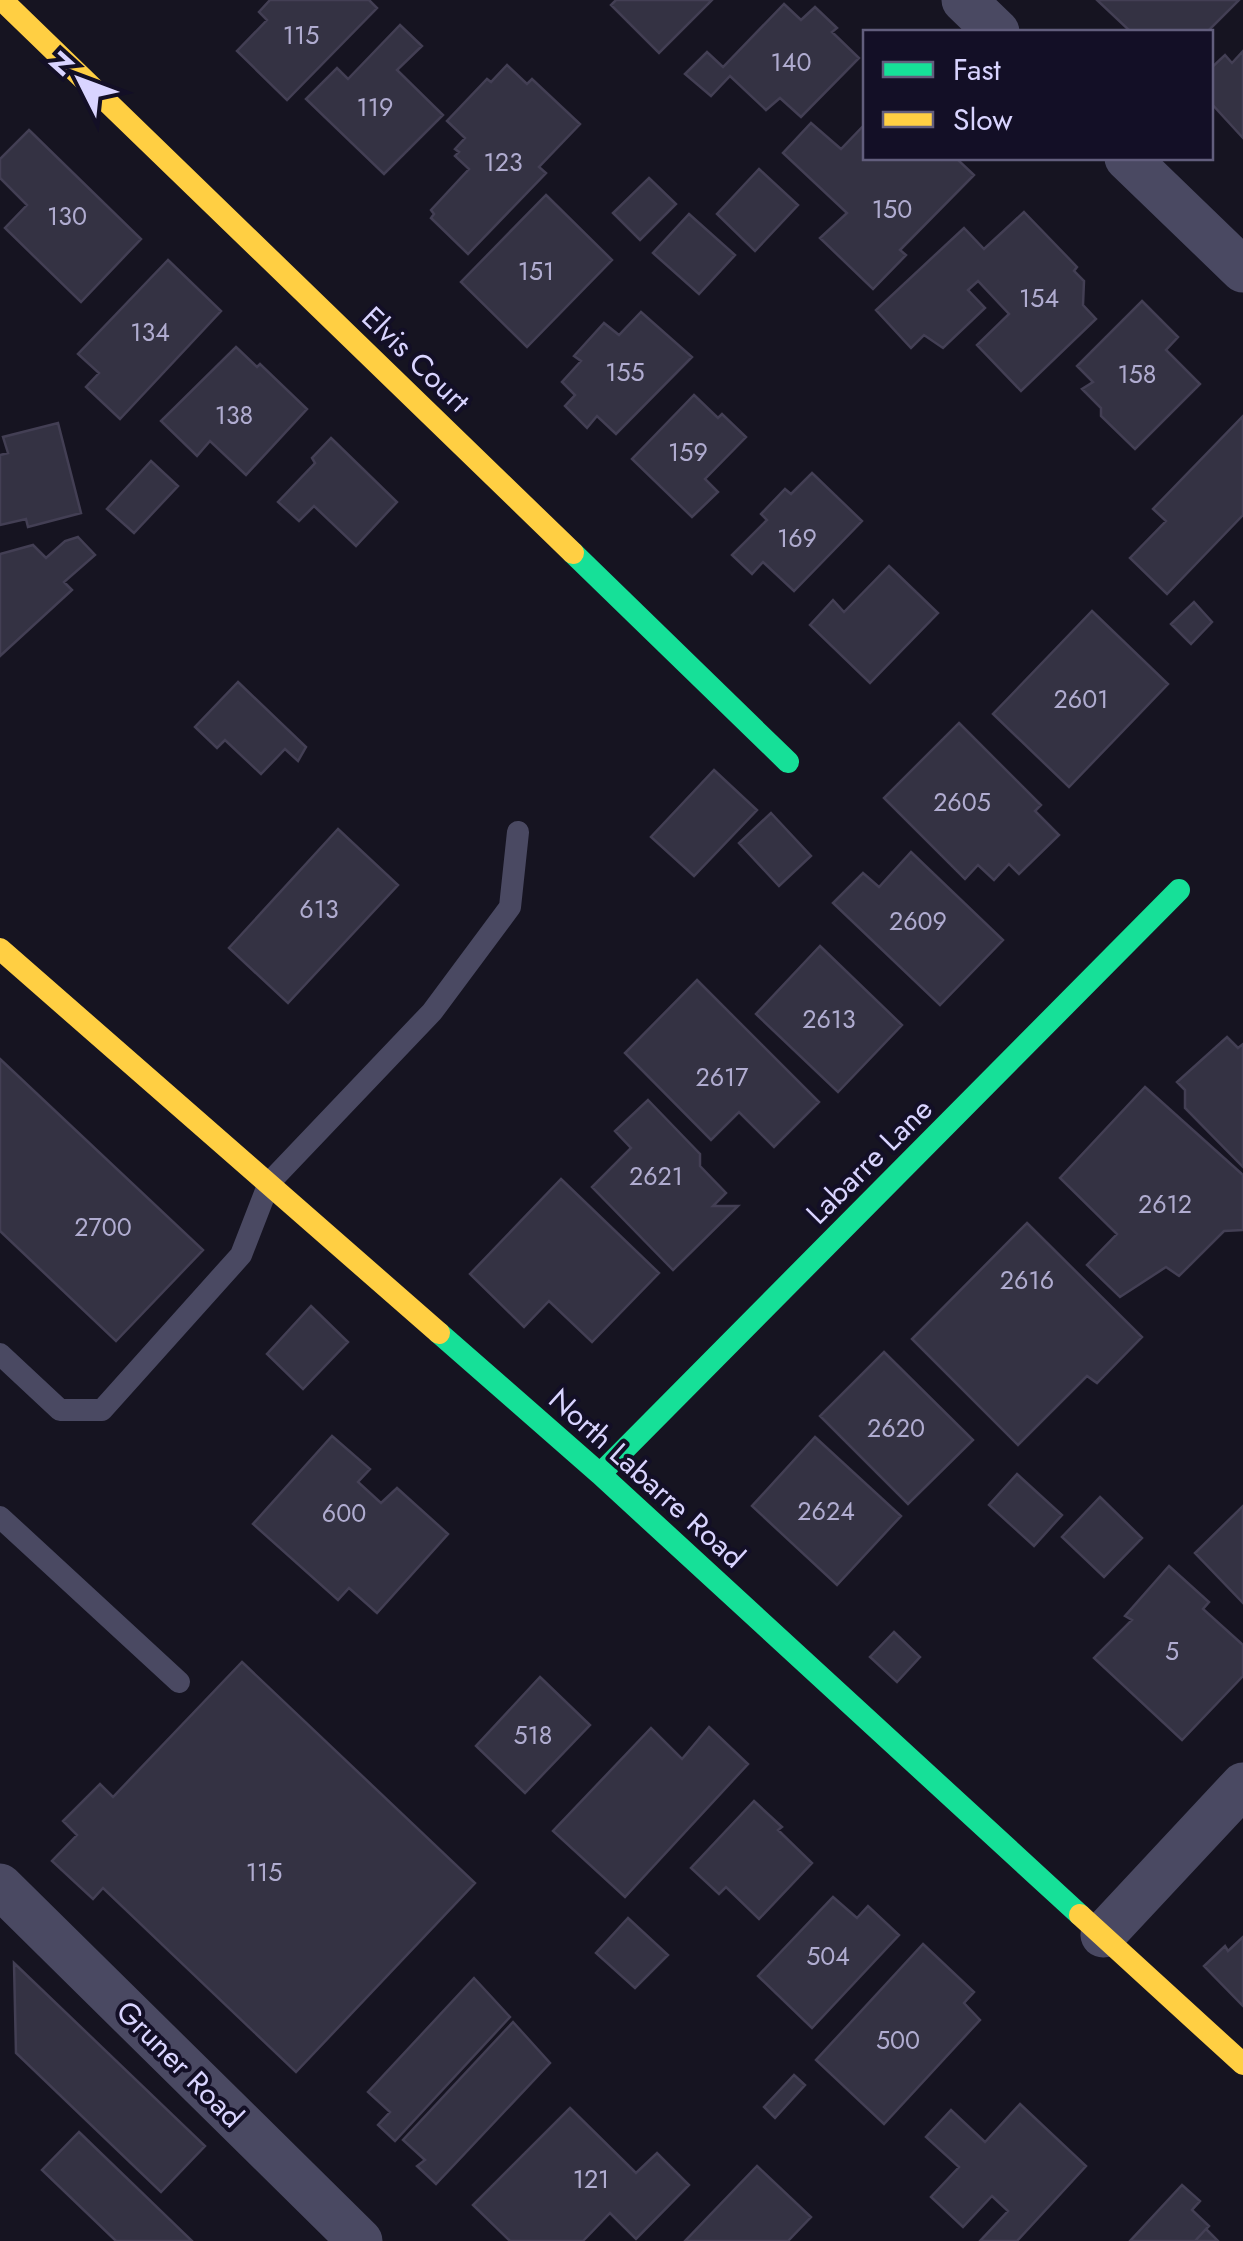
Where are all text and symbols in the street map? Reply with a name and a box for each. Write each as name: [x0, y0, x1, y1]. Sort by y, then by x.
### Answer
house number: 115: [283, 17, 319, 53]
north arrow: [30, 30, 130, 130]
legend: [863, 30, 1213, 160]
text: N: [39, 42, 84, 86]
house number: 140: [771, 44, 811, 80]
text: Fast: [953, 48, 1002, 91]
house number: 119: [357, 89, 393, 125]
text: Slow: [953, 98, 1013, 141]
house number: 123: [483, 144, 523, 180]
house number: 150: [872, 191, 912, 227]
house number: 130: [47, 198, 87, 234]
house number: 151: [518, 253, 554, 289]
house number: 154: [1019, 280, 1059, 316]
street label: Elvis Court: [352, 296, 480, 422]
house number: 134: [130, 314, 170, 350]
house number: 155: [605, 354, 645, 390]
house number: 158: [1117, 356, 1157, 392]
house number: 138: [215, 397, 253, 433]
house number: 159: [668, 434, 708, 470]
house number: 169: [777, 520, 817, 556]
house number: 2601: [1054, 681, 1108, 717]
house number: 2605: [933, 784, 991, 820]
house number: 613: [299, 891, 339, 927]
house number: 2609: [889, 903, 947, 939]
house number: 2613: [802, 1001, 856, 1037]
house number: 2617: [695, 1059, 749, 1095]
street label: Labarre Lane: [796, 1088, 942, 1234]
house number: 2621: [629, 1158, 683, 1194]
house number: 2612: [1138, 1186, 1192, 1222]
house number: 2700: [74, 1209, 132, 1245]
house number: 2616: [1000, 1262, 1054, 1298]
street label: North Labarre Road: [539, 1378, 755, 1578]
house number: 2620: [867, 1410, 925, 1446]
house number: 2624: [797, 1493, 855, 1529]
house number: 600: [322, 1495, 366, 1531]
house number: 5: [1165, 1633, 1179, 1669]
house number: 518: [513, 1717, 553, 1753]
house number: 115: [246, 1854, 282, 1890]
house number: 504: [806, 1938, 850, 1974]
street label: Gruner Road: [107, 1991, 253, 2137]
house number: 500: [876, 2022, 920, 2058]
house number: 121: [573, 2161, 609, 2197]

